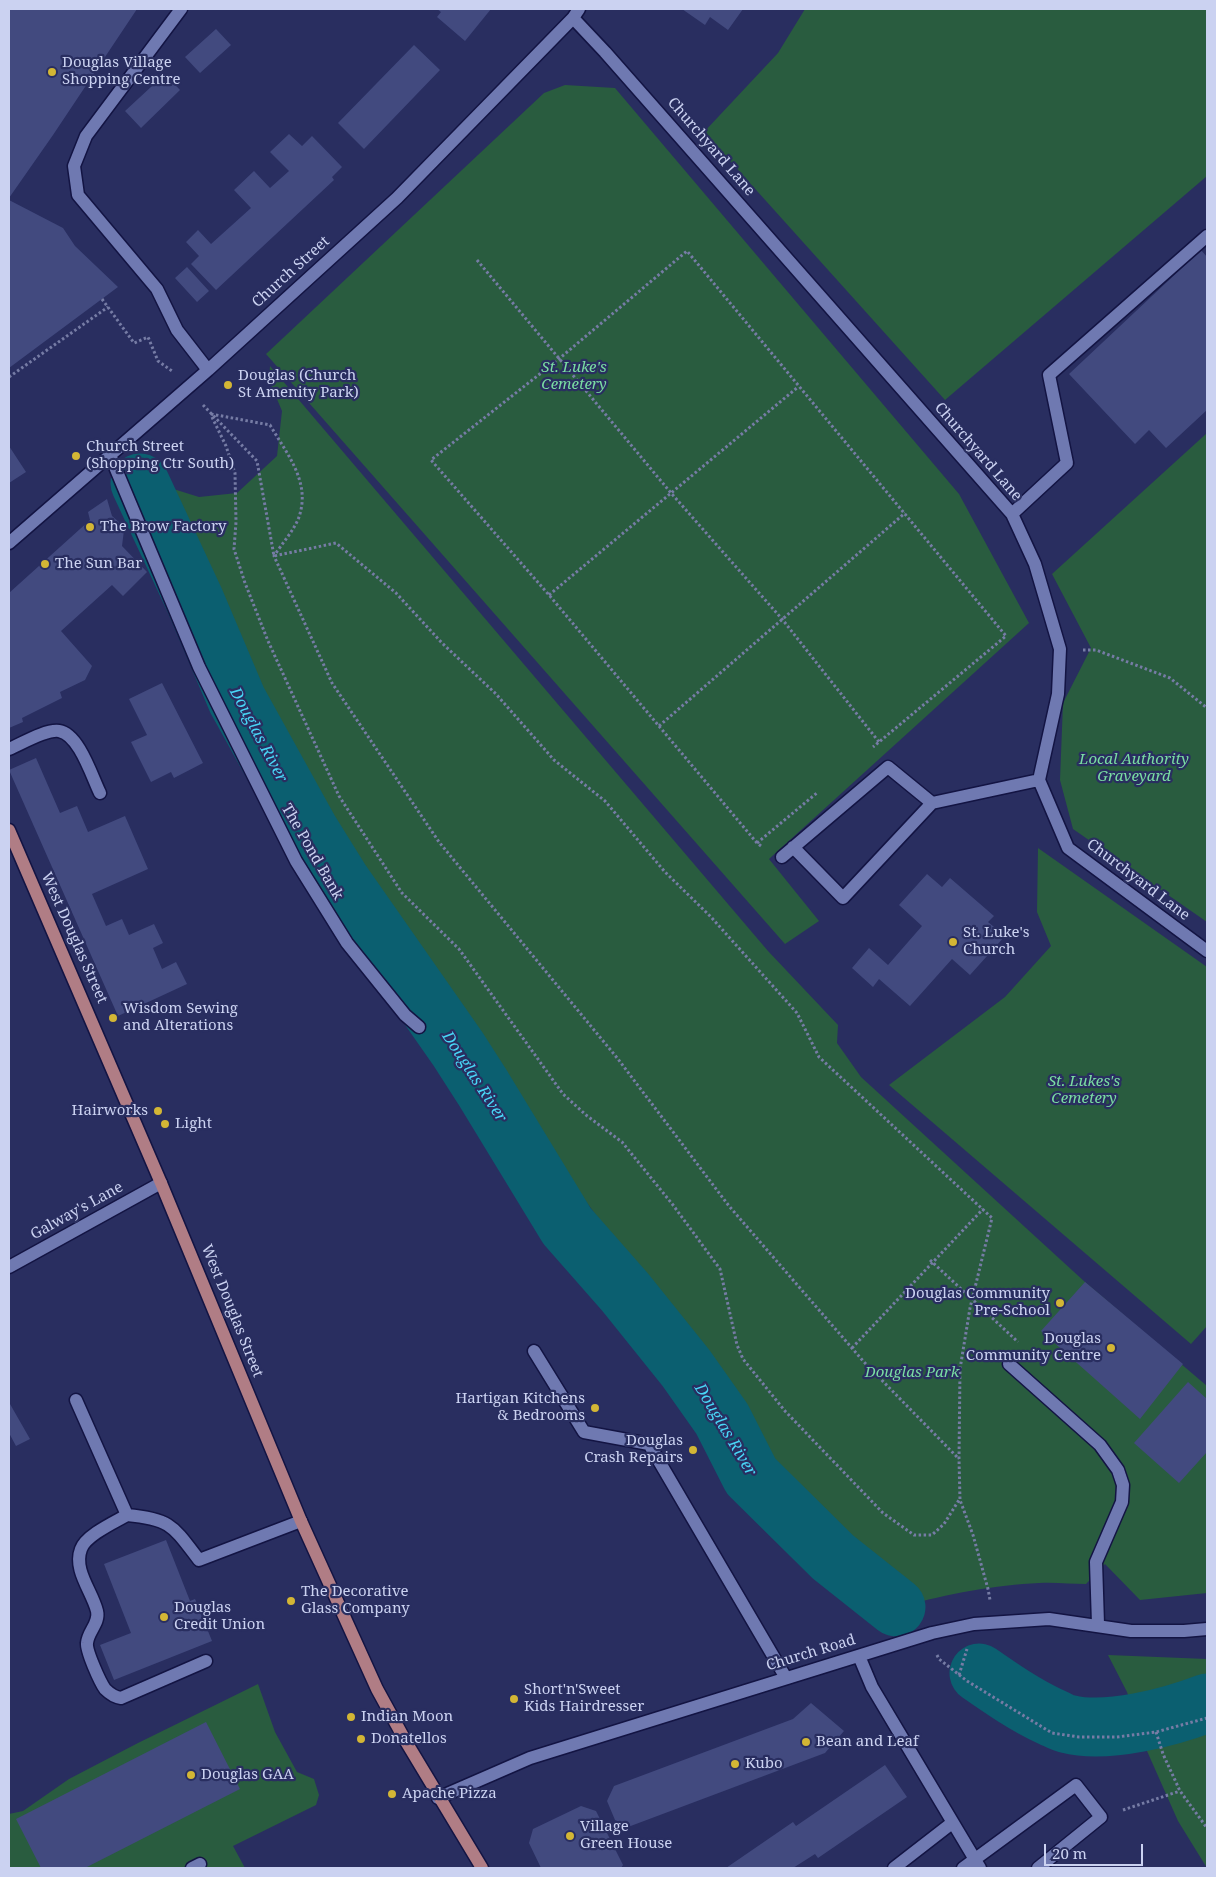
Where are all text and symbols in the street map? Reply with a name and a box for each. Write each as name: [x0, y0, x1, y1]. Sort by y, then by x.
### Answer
place label: Douglas Village Shopping Centre: [62, 54, 180, 89]
marker: Douglas Village Shopping Centre: [46, 66, 58, 78]
street label: Churchyard Lane: [663, 94, 759, 200]
street label: Church Street: [249, 233, 333, 311]
park label: St. Luke's Cemetery: [541, 359, 607, 394]
place label: Douglas (Church St Amenity Park): [238, 367, 359, 402]
marker: Douglas (Church St Amenity Park): [222, 379, 234, 391]
street label: Churchyard Lane: [930, 399, 1026, 505]
place label: Church Street (Shopping Ctr South): [86, 438, 234, 473]
marker: Church Street (Shopping Ctr South): [70, 450, 82, 462]
place label: The Brow Factory: [100, 518, 227, 536]
marker: The Brow Factory: [84, 521, 96, 533]
place label: The Sun Bar: [55, 555, 142, 573]
marker: The Sun Bar: [39, 558, 51, 570]
water label: Douglas River: [225, 684, 291, 786]
park label: Local Authority Graveyard: [1079, 751, 1189, 786]
street label: The Pond Bank: [277, 801, 347, 903]
street label: Churchyard Lane: [1083, 835, 1193, 925]
street label: West Douglas Street: [37, 870, 111, 1006]
place label: St. Luke's Church: [963, 924, 1030, 959]
marker: St. Luke's Church: [947, 936, 959, 948]
place label: Wisdom Sewing and Alterations: [123, 1000, 238, 1035]
marker: Wisdom Sewing and Alterations: [107, 1012, 119, 1024]
water label: Douglas River: [438, 1028, 510, 1126]
park label: St. Lukes's Cemetery: [1048, 1073, 1120, 1108]
place label: Hairworks: [72, 1102, 148, 1120]
marker: Hairworks: [152, 1105, 164, 1117]
place label: Light: [175, 1115, 212, 1133]
marker: Light: [159, 1118, 171, 1130]
street label: Galway's Lane: [28, 1178, 126, 1244]
street label: West Douglas Street: [197, 1242, 267, 1380]
place label: Douglas Community Pre-School: [905, 1285, 1050, 1320]
marker: Douglas Community Pre-School: [1054, 1297, 1066, 1309]
place label: Douglas Community Centre: [966, 1330, 1101, 1365]
marker: Douglas Community Centre: [1105, 1342, 1117, 1354]
park label: Douglas Park: [865, 1364, 959, 1382]
water label: Douglas River: [690, 1380, 760, 1480]
place label: Hartigan Kitchens & Bedrooms: [455, 1390, 585, 1425]
marker: Hartigan Kitchens & Bedrooms: [589, 1402, 601, 1414]
place label: Douglas Crash Repairs: [584, 1432, 683, 1467]
marker: Douglas Crash Repairs: [687, 1444, 699, 1456]
place label: The Decorative Glass Company: [301, 1583, 410, 1618]
marker: The Decorative Glass Company: [285, 1595, 297, 1607]
place label: Douglas Credit Union: [174, 1599, 265, 1634]
marker: Douglas Credit Union: [158, 1611, 170, 1623]
street label: Church Road: [764, 1631, 858, 1675]
place label: Short'n'Sweet Kids Hairdresser: [524, 1681, 644, 1716]
marker: Short'n'Sweet Kids Hairdresser: [508, 1693, 520, 1705]
place label: Indian Moon: [361, 1708, 453, 1726]
marker: Indian Moon: [345, 1711, 357, 1723]
place label: Donatellos: [371, 1730, 447, 1748]
marker: Donatellos: [355, 1733, 367, 1745]
place label: Bean and Leaf: [816, 1733, 918, 1751]
marker: Bean and Leaf: [800, 1736, 812, 1748]
place label: Kubo: [745, 1755, 783, 1773]
marker: Kubo: [729, 1758, 741, 1770]
place label: Douglas GAA: [201, 1766, 294, 1784]
marker: Douglas GAA: [185, 1769, 197, 1781]
place label: Apache Pizza: [402, 1785, 497, 1803]
marker: Apache Pizza: [386, 1788, 398, 1800]
place label: Village Green House: [580, 1818, 672, 1853]
marker: Village Green House: [564, 1830, 576, 1842]
scale bar: [1046, 1834, 1145, 1866]
text: 20 m: [1052, 1843, 1087, 1863]

